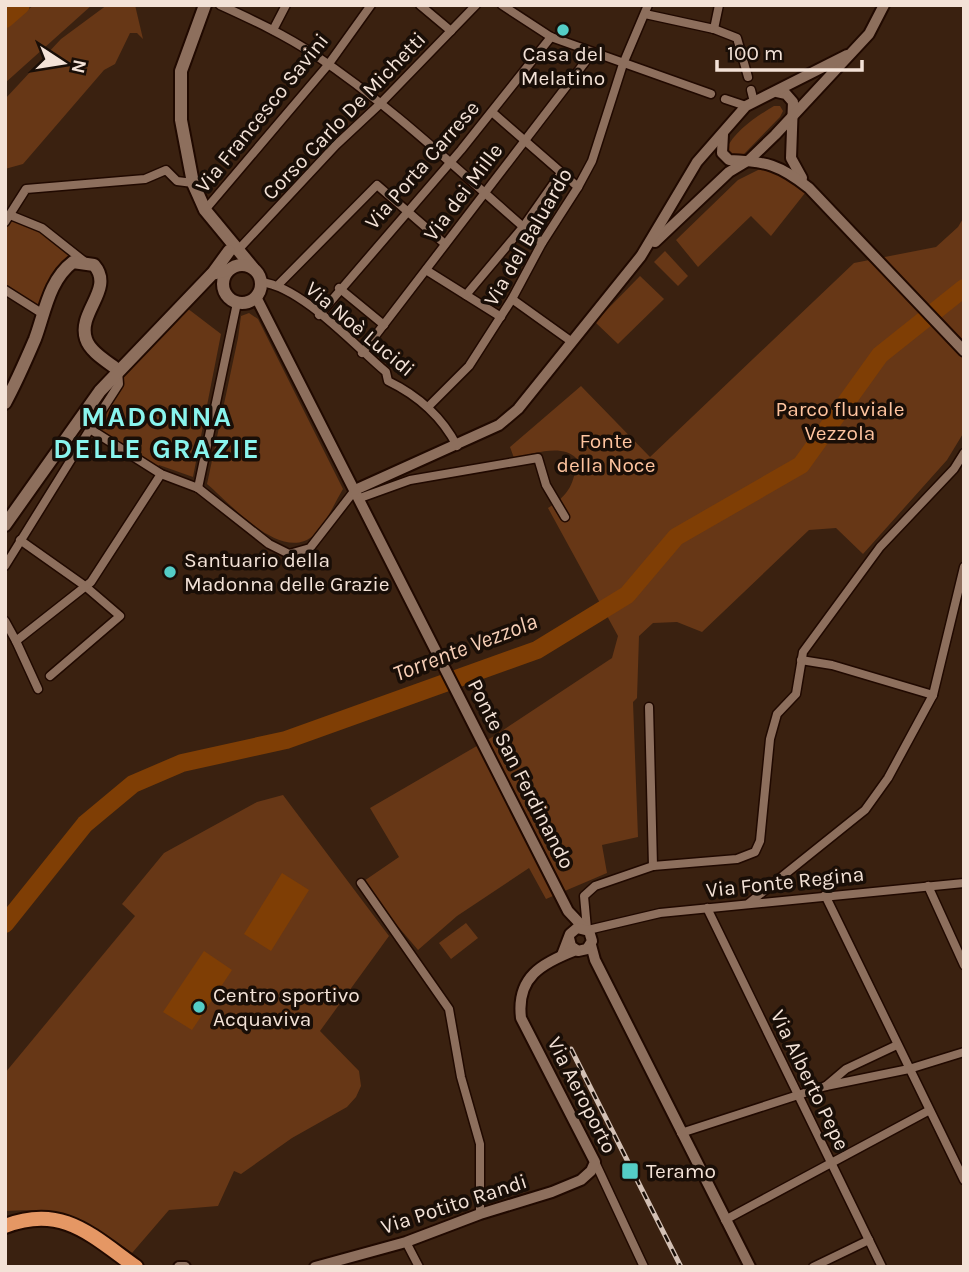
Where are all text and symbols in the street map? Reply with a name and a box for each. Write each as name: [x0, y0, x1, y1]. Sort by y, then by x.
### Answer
marker: Casa del Melatino: [555, 22, 571, 38]
street label: Corso Carlo De Michetti: [258, 27, 430, 205]
north arrow: [28, 28, 98, 98]
scale bar: [717, 28, 862, 72]
street label: Via Francesco Savini: [191, 29, 333, 197]
text: 100 m: [727, 41, 784, 65]
place label: Casa del Melatino: [521, 42, 605, 90]
text: N: [66, 57, 91, 75]
street label: Via Porta Carrese: [360, 96, 484, 234]
street label: Via dei Mille: [419, 139, 507, 245]
street label: Via del Baluardo: [479, 164, 577, 310]
street label: Via Noè Lucidi: [301, 277, 419, 381]
park label: Parco fluviale Vezzola: [776, 397, 904, 445]
district label: MADONNA DELLE GRAZIE: [53, 400, 261, 465]
park label: Fonte della Noce: [557, 429, 656, 477]
place label: Santuario della Madonna delle Grazie: [184, 548, 390, 596]
marker: Santuario della Madonna delle Grazie: [162, 564, 178, 580]
water label: Torrente Vezzola: [389, 608, 541, 687]
street label: Ponte San Ferdinando: [463, 675, 579, 873]
street label: Via Fonte Regina: [705, 862, 865, 902]
place label: Centro sportivo Acquaviva: [213, 983, 360, 1031]
marker: Centro sportivo Acquaviva: [191, 999, 207, 1015]
street label: Via Alberto Pepe: [766, 1006, 854, 1154]
street label: Via Aeroporto: [542, 1033, 622, 1157]
place label: Teramo: [646, 1159, 716, 1183]
marker: Teramo: [620, 1161, 640, 1181]
street label: Via Potito Randi: [378, 1169, 530, 1239]

